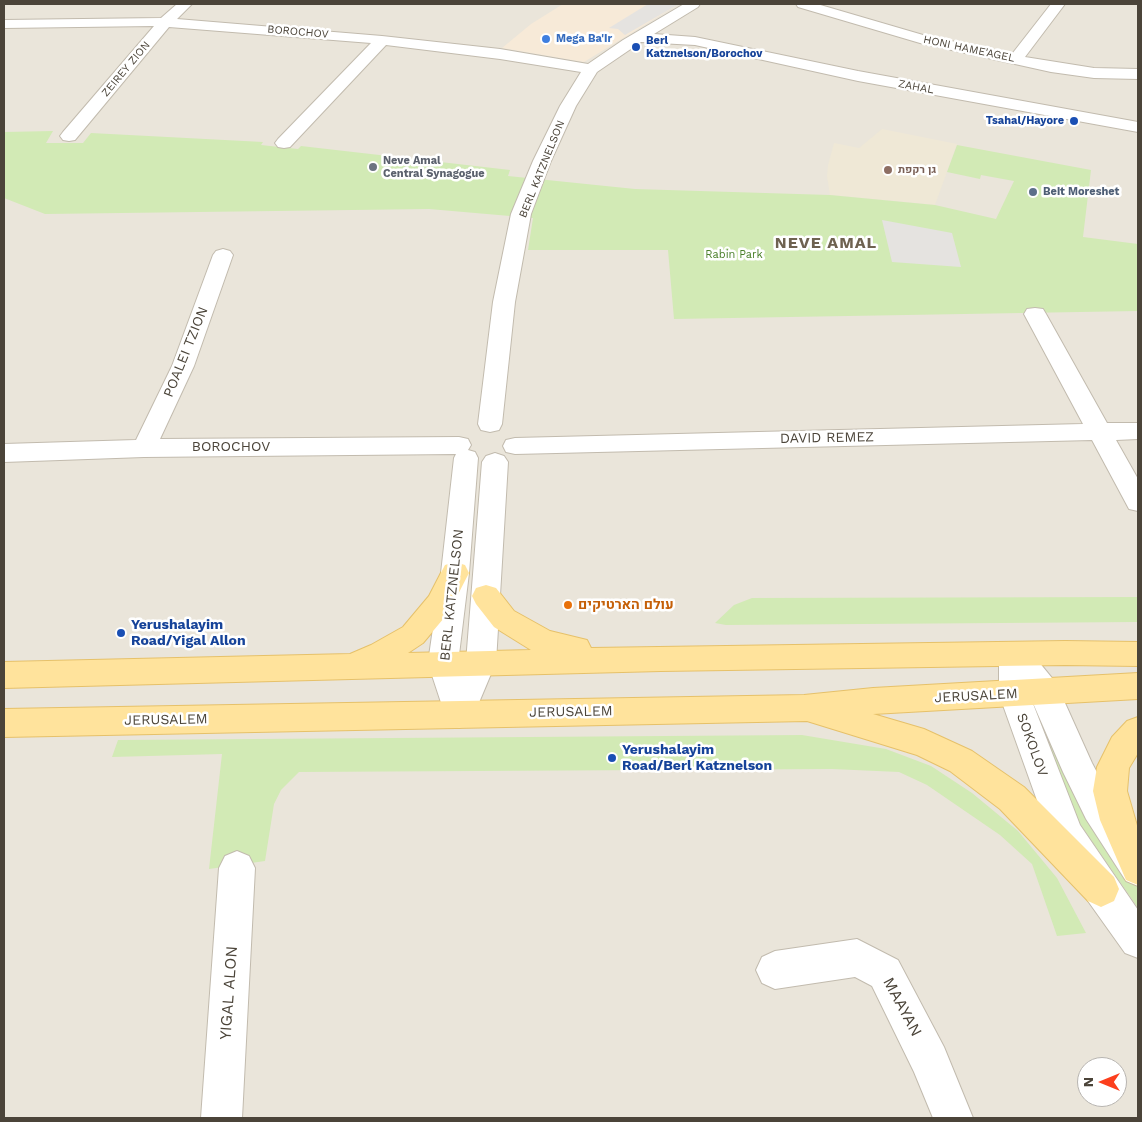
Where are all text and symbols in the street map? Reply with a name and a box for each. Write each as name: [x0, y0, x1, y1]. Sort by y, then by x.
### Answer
street label: BOROCHOV: [267, 23, 329, 41]
place label: Mega Ba'Ir: [556, 32, 612, 46]
marker: Mega Ba'Ir: [540, 33, 552, 45]
street label: HONI HAME'AGEL: [922, 33, 1016, 65]
place label: Berl Katznelson/Borochov: [646, 34, 762, 60]
street label: ZEIREY ZION: [99, 39, 153, 99]
marker: Berl Katznelson/Borochov: [630, 41, 642, 53]
street label: ZAHAL: [897, 77, 935, 97]
place label: Tsahal/Hayore: [986, 114, 1064, 128]
marker: Tsahal/Hayore: [1068, 115, 1080, 127]
street label: BERL KATZNELSON: [516, 118, 568, 220]
place label: Neve Amal Central Synagogue: [383, 154, 485, 180]
marker: Neve Amal Central Synagogue: [367, 161, 379, 173]
place label: גן רקפת: [898, 163, 936, 177]
marker: גן רקפת: [882, 164, 894, 176]
place label: Beit Moreshet: [1043, 185, 1119, 199]
marker: Beit Moreshet: [1027, 186, 1039, 198]
district label: NEVE AMAL: [774, 233, 878, 253]
park label: Rabin Park: [705, 248, 763, 262]
street label: POALEI TZION: [160, 304, 212, 400]
street label: DAVID REMEZ: [780, 429, 874, 447]
street label: BOROCHOV: [192, 439, 270, 455]
street label: BERL KATZNELSON: [437, 528, 467, 662]
place label: עולם הארטיקים: [578, 597, 674, 613]
marker: עולם הארטיקים: [562, 599, 574, 611]
place label: Yerushalayim Road/Yigal Allon: [131, 617, 246, 650]
marker: Yerushalayim Road/Yigal Allon: [115, 627, 127, 639]
street label: JERUSALEM: [934, 685, 1018, 707]
street label: JERUSALEM: [529, 703, 613, 721]
street label: JERUSALEM: [124, 711, 208, 729]
street label: SOKOLOV: [1013, 711, 1051, 779]
place label: Yerushalayim Road/Berl Katznelson: [622, 742, 772, 774]
marker: Yerushalayim Road/Berl Katznelson: [606, 752, 618, 764]
street label: YIGAL ALON: [216, 945, 242, 1041]
street label: MAAYAN: [878, 974, 926, 1040]
north arrow: [1077, 1057, 1127, 1107]
text: N: [1080, 1077, 1096, 1087]

